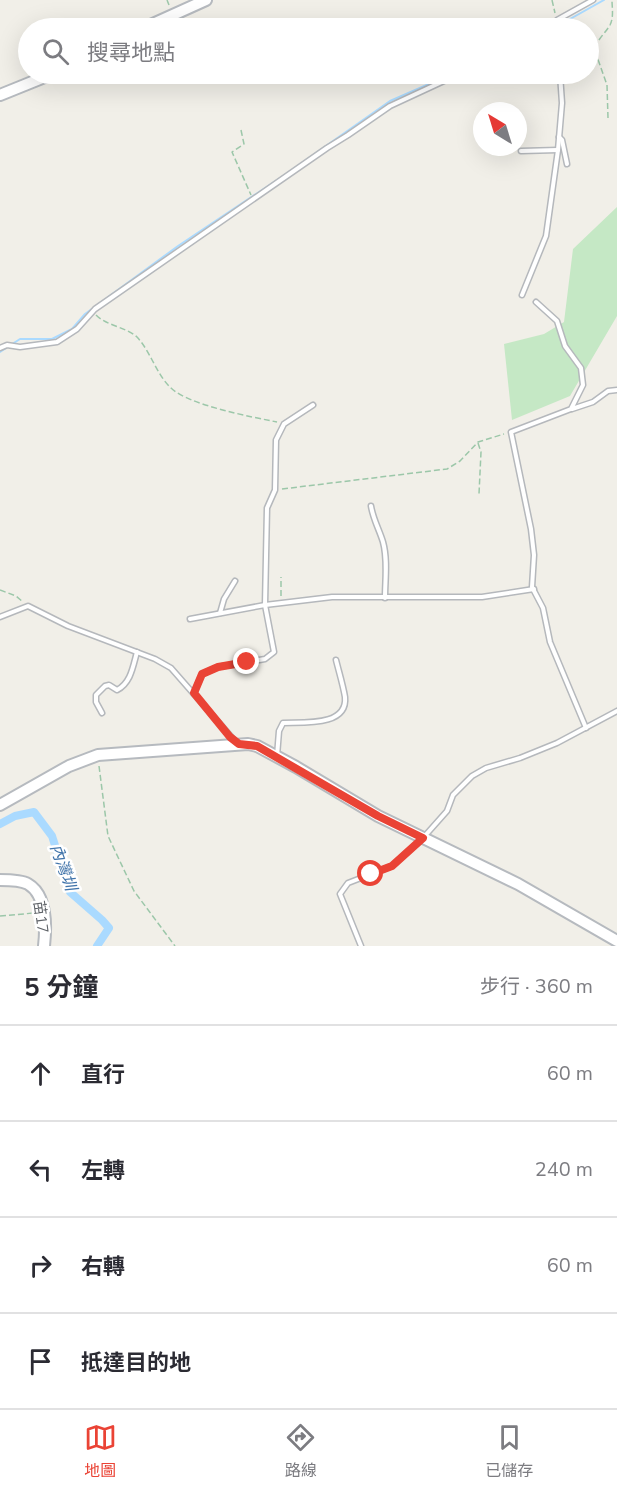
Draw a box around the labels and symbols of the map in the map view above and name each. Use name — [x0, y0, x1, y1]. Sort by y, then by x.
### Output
north arrow — [473, 102, 527, 156]
route end — [233, 648, 259, 674]
water label: 內灣圳 — [45, 841, 82, 896]
route start — [357, 860, 383, 886]
street label: 苗17 — [29, 899, 53, 935]

